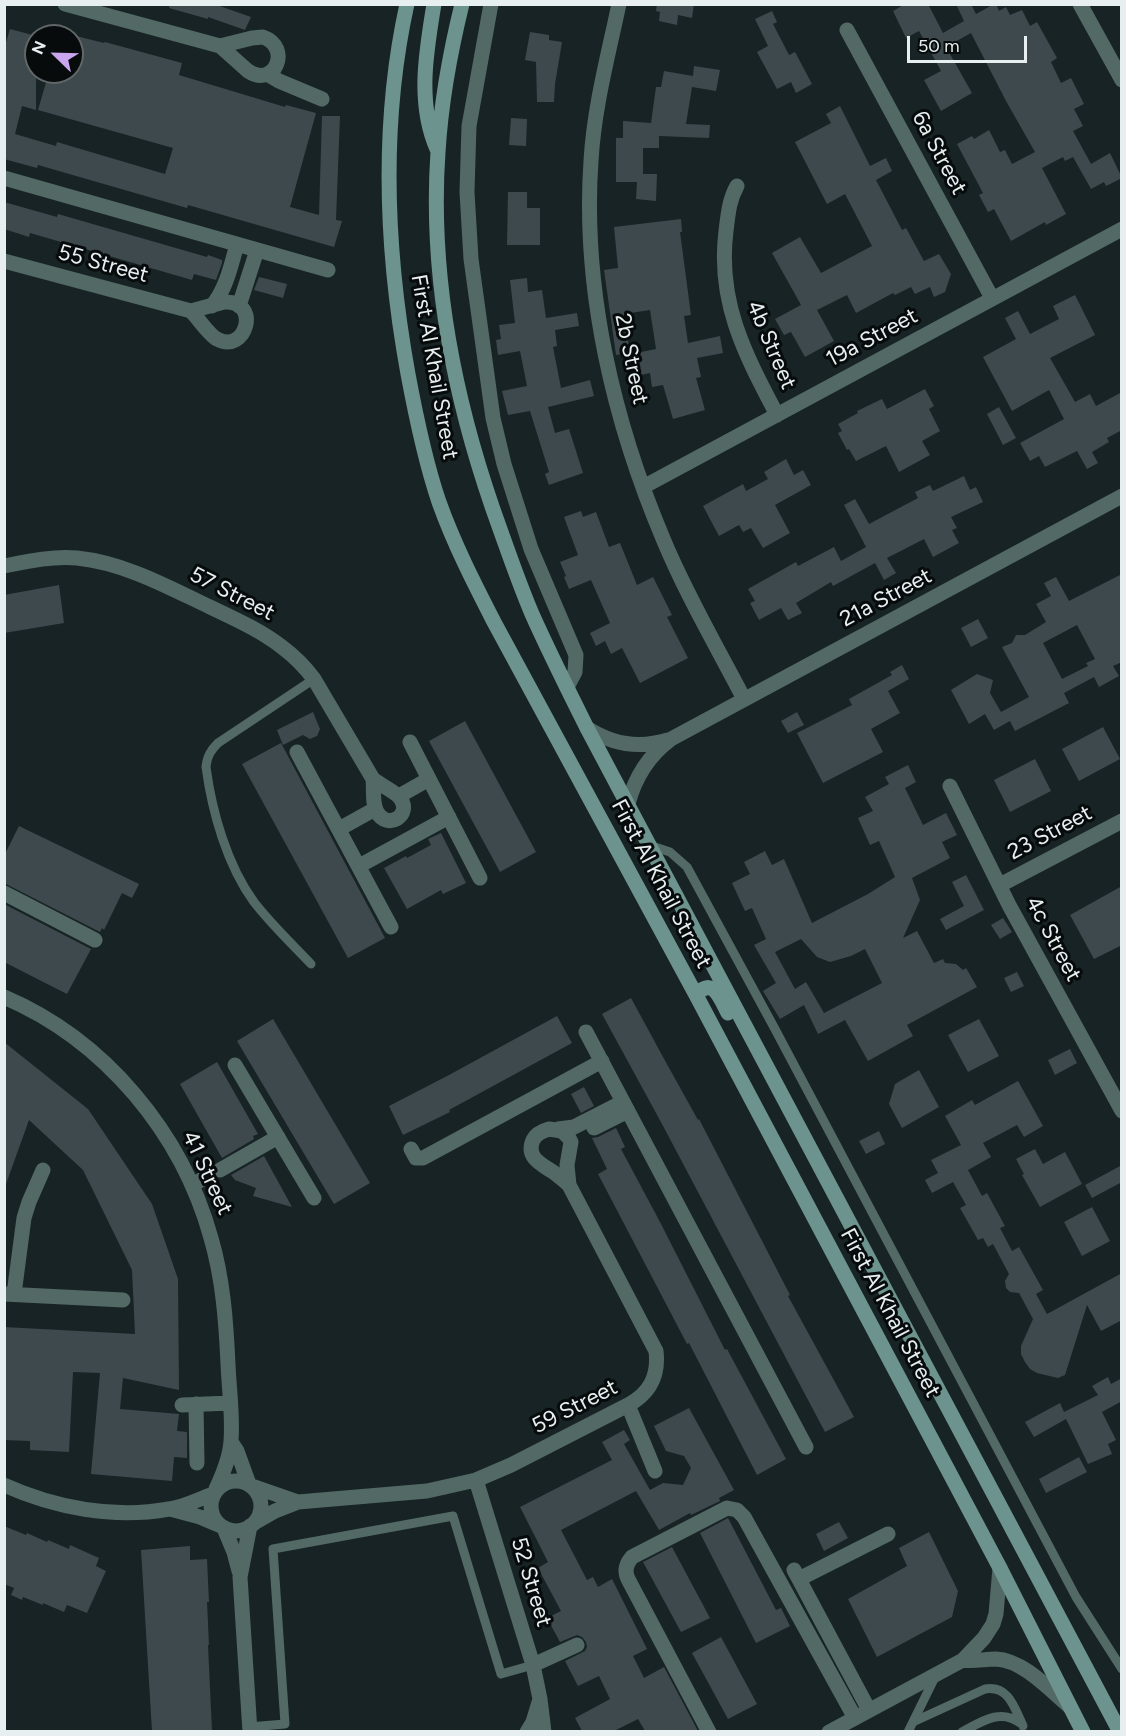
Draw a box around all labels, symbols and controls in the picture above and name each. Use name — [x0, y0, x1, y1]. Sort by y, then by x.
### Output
north arrow — [24, 24, 84, 84]
scale bar — [910, 24, 1030, 62]
text: 50 m — [918, 35, 960, 57]
text: N — [28, 38, 50, 57]
street label: 6a Street — [906, 107, 972, 199]
street label: 55 Street — [55, 239, 151, 289]
street label: First Al Khail Street — [405, 272, 463, 462]
street label: 4b Street — [741, 297, 801, 393]
street label: 19a Street — [822, 303, 922, 373]
street label: 2b Street — [609, 311, 653, 407]
street label: 57 Street — [185, 561, 279, 627]
street label: 21a Street — [836, 563, 936, 633]
street label: First Al Khail Street — [605, 795, 717, 973]
street label: 23 Street — [1003, 800, 1097, 866]
street label: 4c Street — [1020, 892, 1086, 986]
street label: 41 Street — [176, 1127, 238, 1219]
street label: First Al Khail Street — [834, 1224, 946, 1402]
street label: 59 Street — [528, 1374, 622, 1440]
street label: 52 Street — [505, 1534, 557, 1630]

